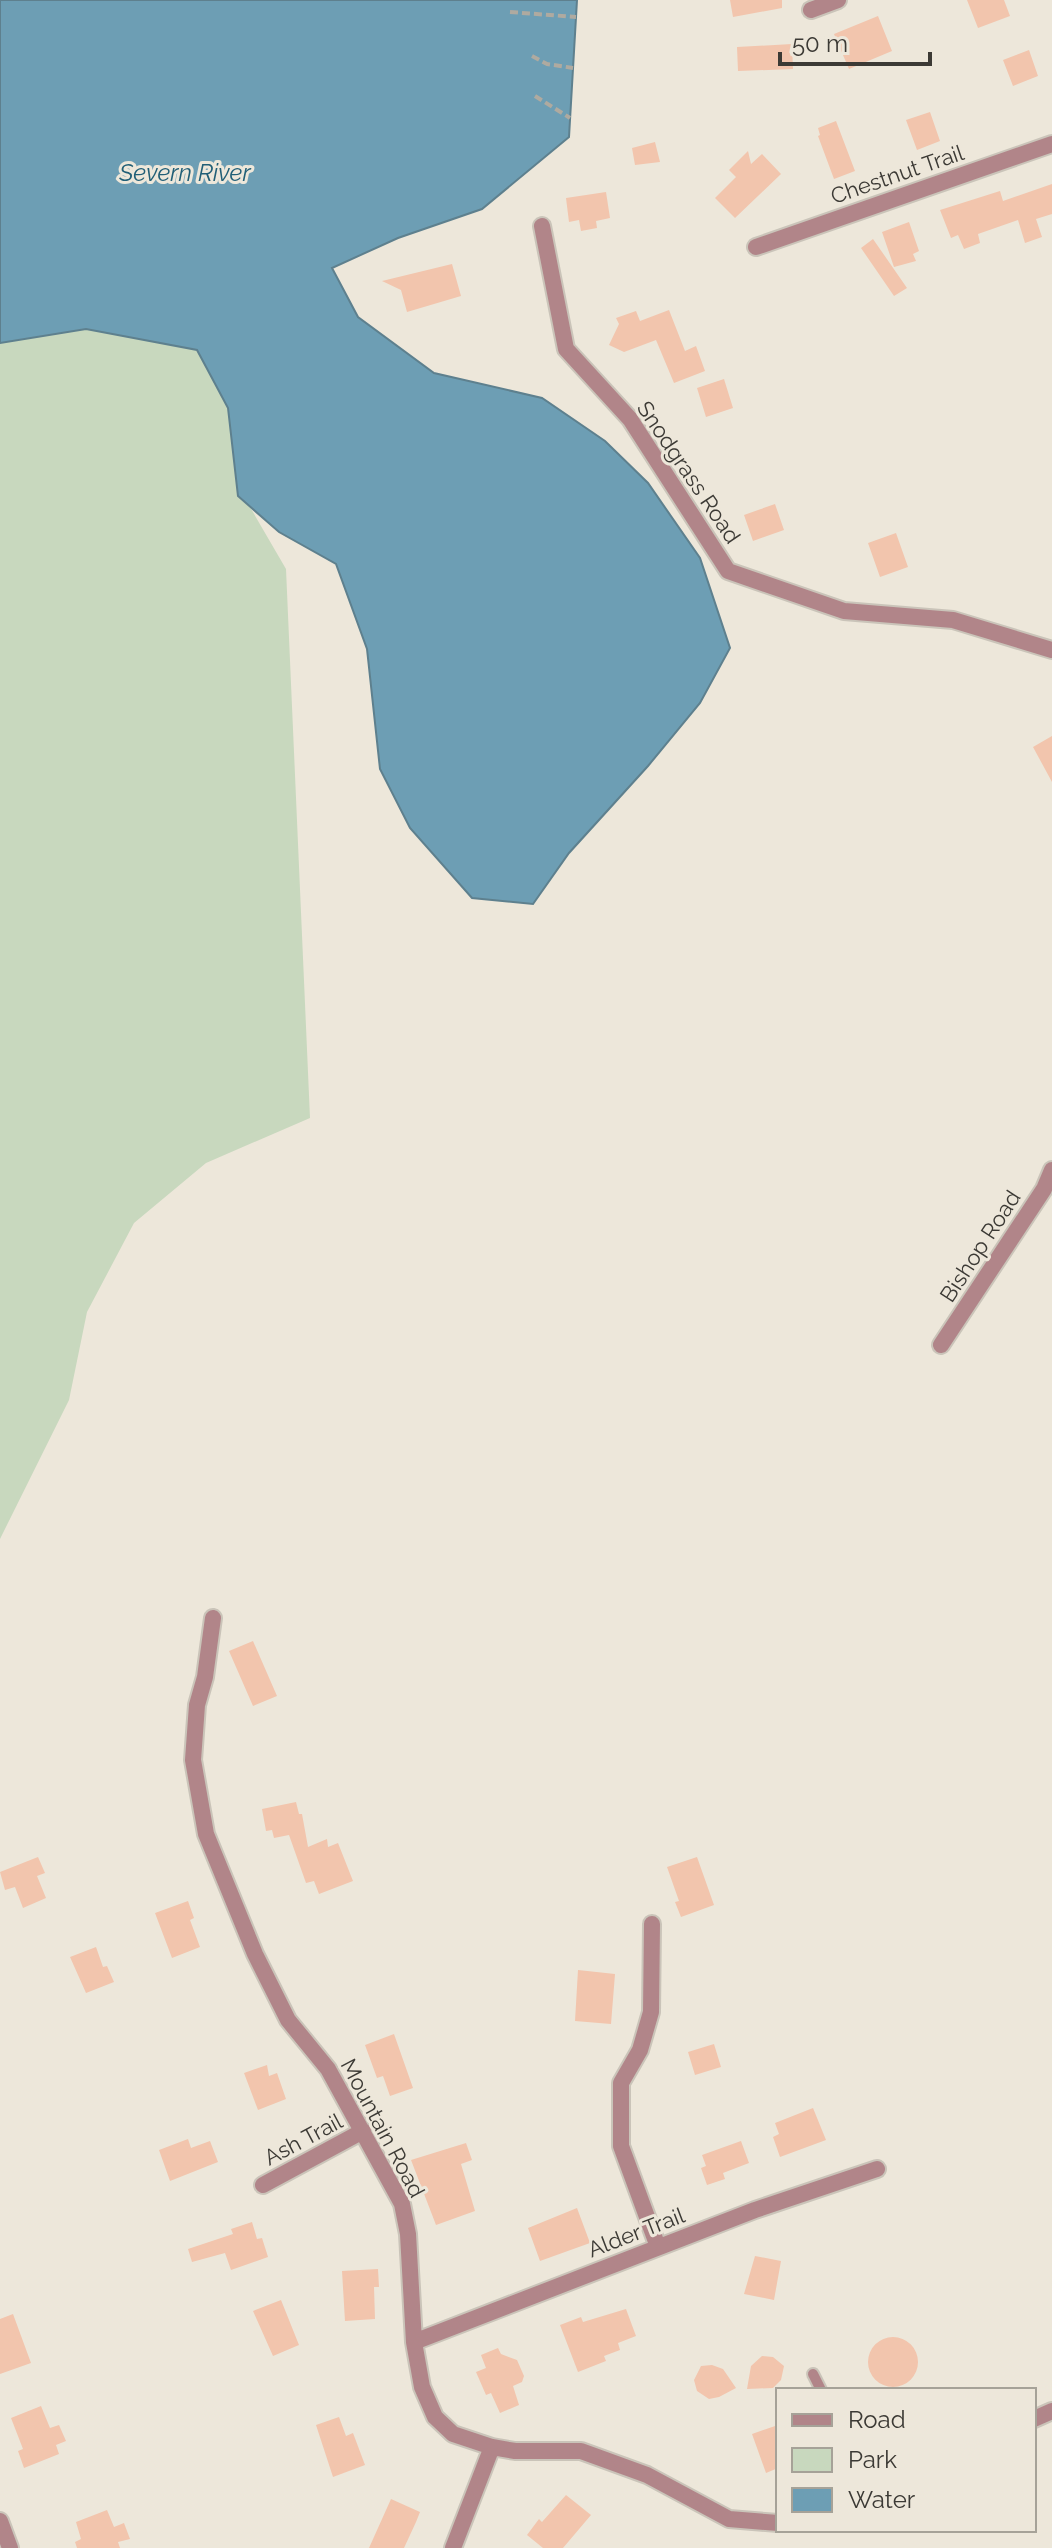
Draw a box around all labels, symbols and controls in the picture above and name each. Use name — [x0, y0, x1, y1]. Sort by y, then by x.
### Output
scale bar — [780, 16, 930, 66]
text: 50 m — [792, 29, 848, 58]
street label: Chestnut Trail — [827, 139, 967, 209]
water label: Severn River — [118, 158, 251, 187]
street label: Snodgrass Road — [632, 396, 746, 548]
street label: Bishop Road — [934, 1185, 1026, 1307]
street label: Mountain Road — [336, 2054, 430, 2202]
street label: Ash Trail — [259, 2108, 347, 2170]
street label: Alder Trail — [584, 2202, 688, 2262]
legend — [776, 2388, 1036, 2532]
text: Road — [848, 2405, 906, 2434]
text: Park — [848, 2445, 897, 2474]
text: Water — [848, 2485, 916, 2514]

